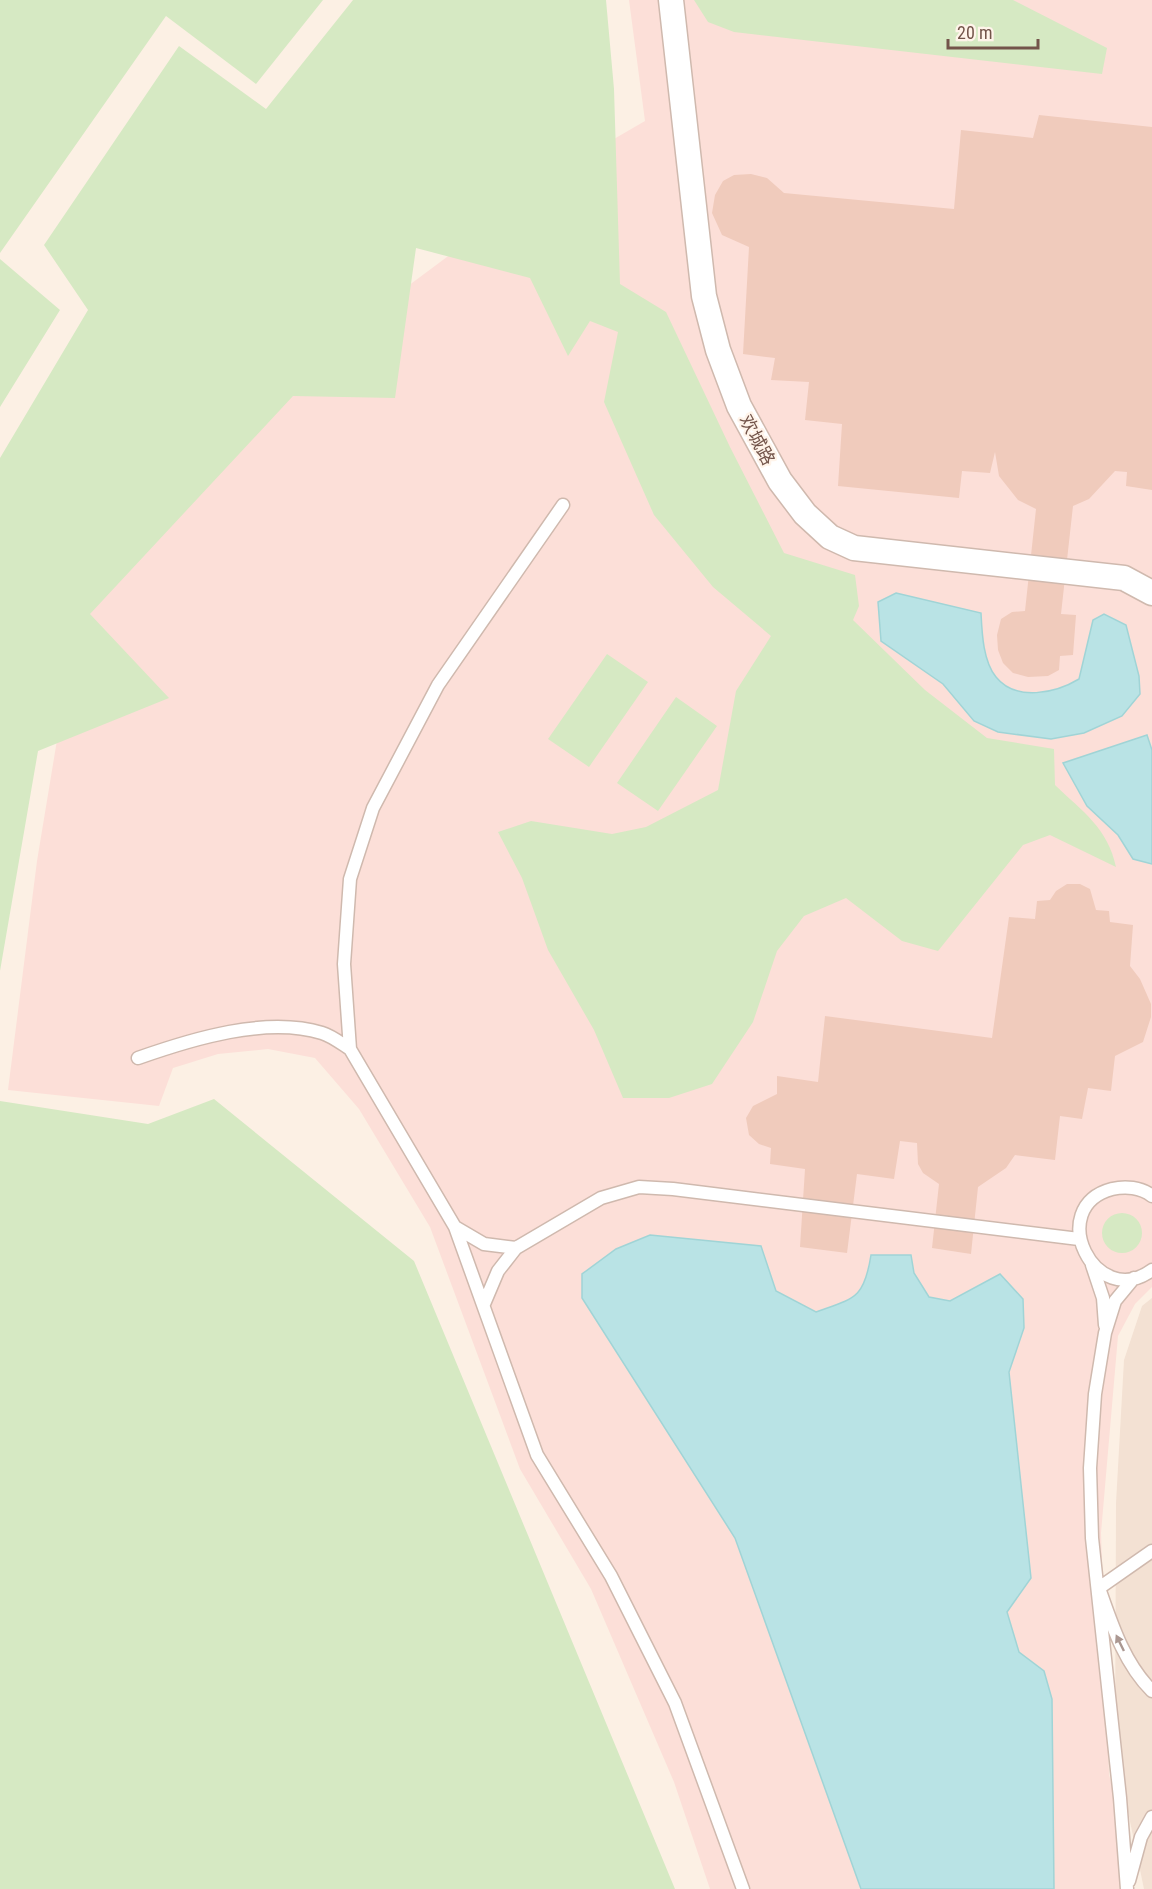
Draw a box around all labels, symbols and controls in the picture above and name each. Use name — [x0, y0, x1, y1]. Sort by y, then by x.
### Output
scale bar — [948, 12, 1038, 50]
text: 20 m — [957, 22, 992, 43]
street label: 欢城路 — [735, 411, 779, 469]
one-way arrow — [1116, 1634, 1125, 1651]

